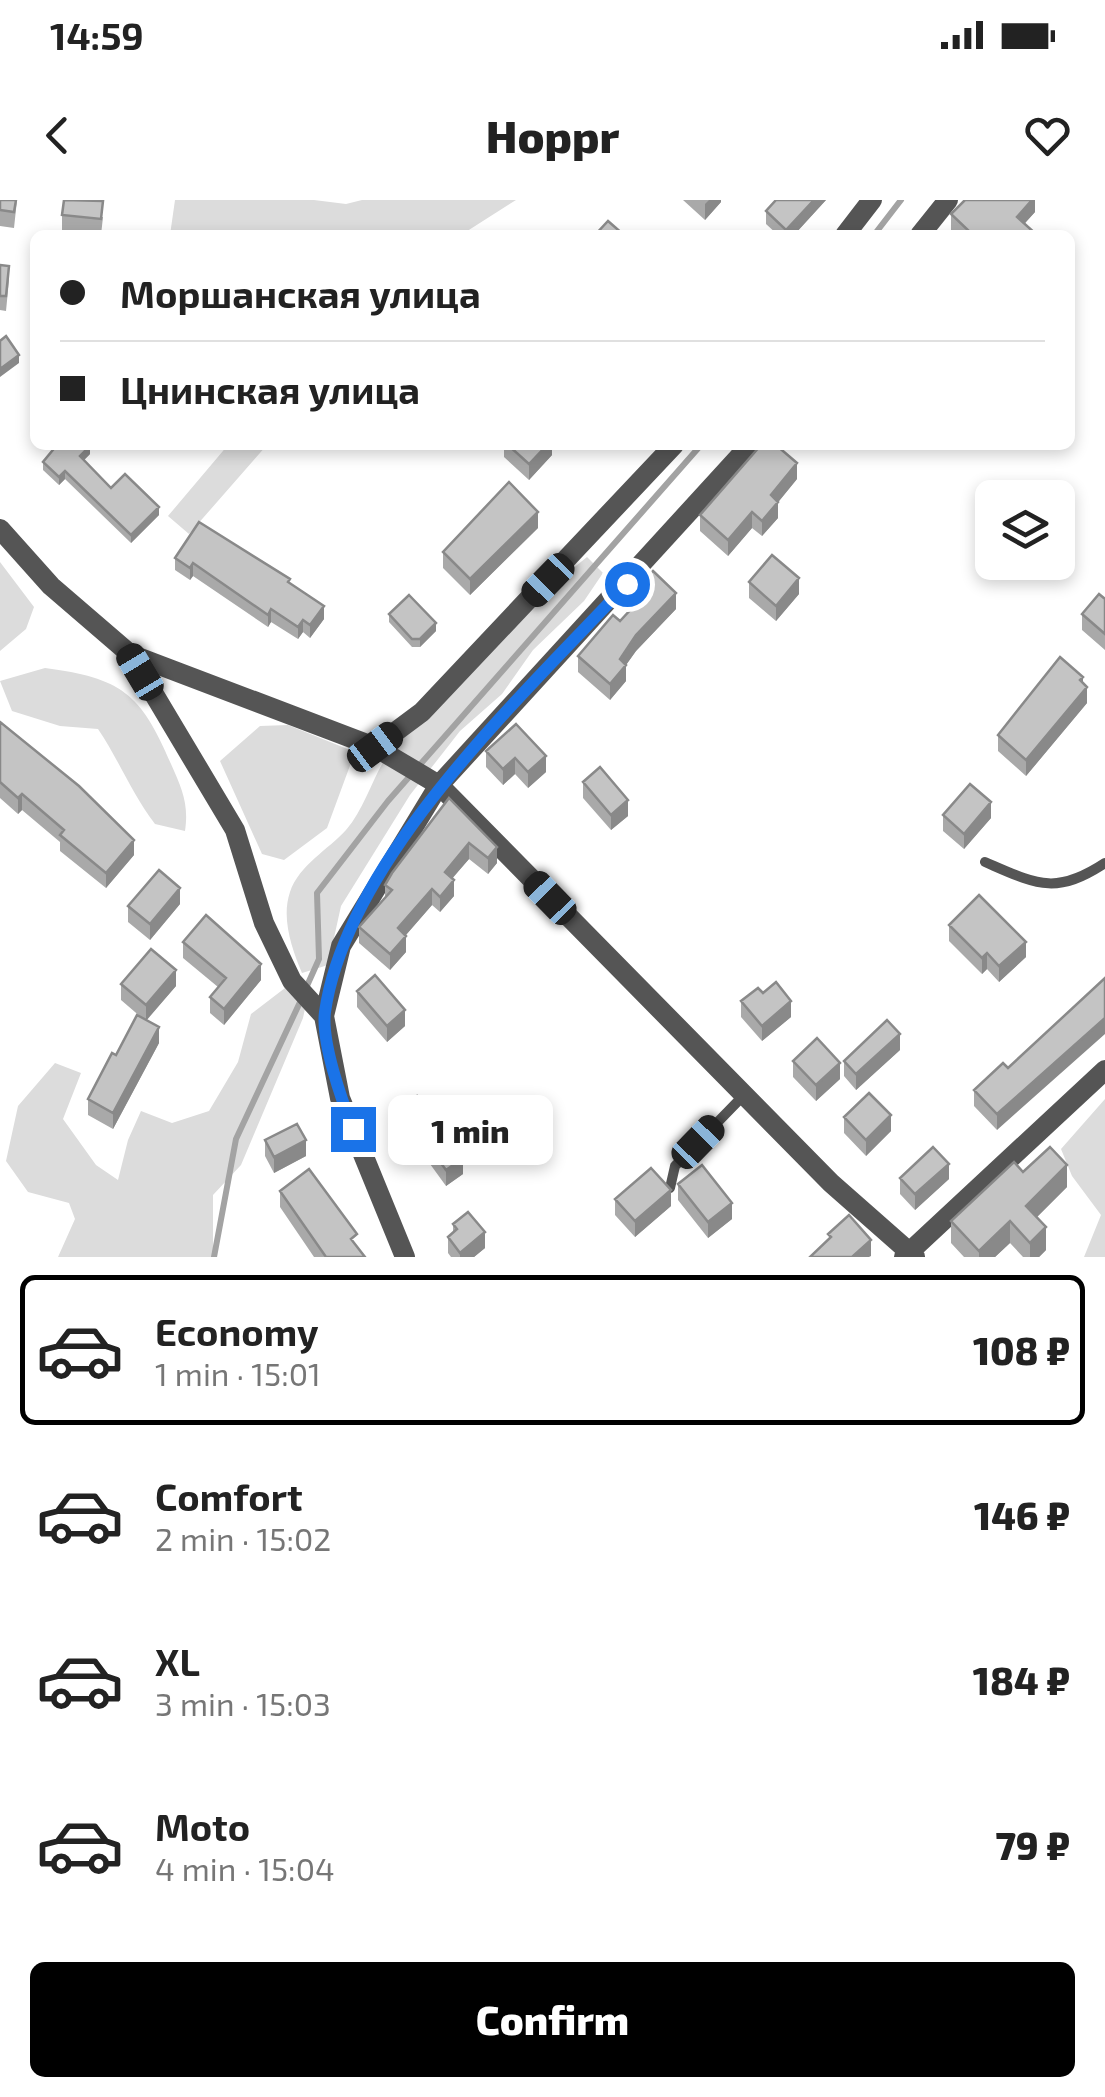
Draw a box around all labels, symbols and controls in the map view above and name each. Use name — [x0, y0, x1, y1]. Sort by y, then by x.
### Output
text: 14:59 — [50, 12, 144, 58]
icon: back — [30, 108, 85, 163]
text: Hoppr — [486, 108, 619, 162]
icon: heart — [1020, 108, 1075, 163]
text: Моршанская улица — [120, 270, 481, 316]
text: Цнинская улица — [120, 366, 420, 412]
map controls — [975, 480, 1075, 580]
button: layers — [975, 480, 1075, 580]
car — [516, 548, 580, 612]
route start — [605, 562, 650, 607]
car — [112, 639, 168, 705]
car — [342, 717, 408, 777]
car — [518, 866, 582, 930]
callout: 1 min — [388, 1094, 553, 1164]
route end — [331, 1107, 376, 1152]
car — [666, 1110, 730, 1174]
text: 1 min — [431, 1111, 510, 1149]
icon: car — [35, 1305, 125, 1395]
text: Economy — [155, 1308, 319, 1354]
text: 108 ₽ — [973, 1327, 1070, 1373]
text: 1 min · 15:01 — [155, 1354, 321, 1392]
icon: car — [35, 1470, 125, 1560]
text: Comfort — [155, 1473, 303, 1519]
text: 146 ₽ — [974, 1492, 1070, 1538]
text: 2 min · 15:02 — [155, 1519, 331, 1557]
icon: car — [35, 1635, 125, 1725]
text: XL — [155, 1638, 200, 1684]
text: 184 ₽ — [973, 1657, 1070, 1703]
text: 3 min · 15:03 — [155, 1684, 331, 1722]
icon: car — [35, 1800, 125, 1890]
text: Moto — [155, 1803, 250, 1849]
text: 79 ₽ — [995, 1822, 1070, 1868]
text: 4 min · 15:04 — [155, 1849, 335, 1887]
button: Confirm — [30, 1962, 1075, 2077]

